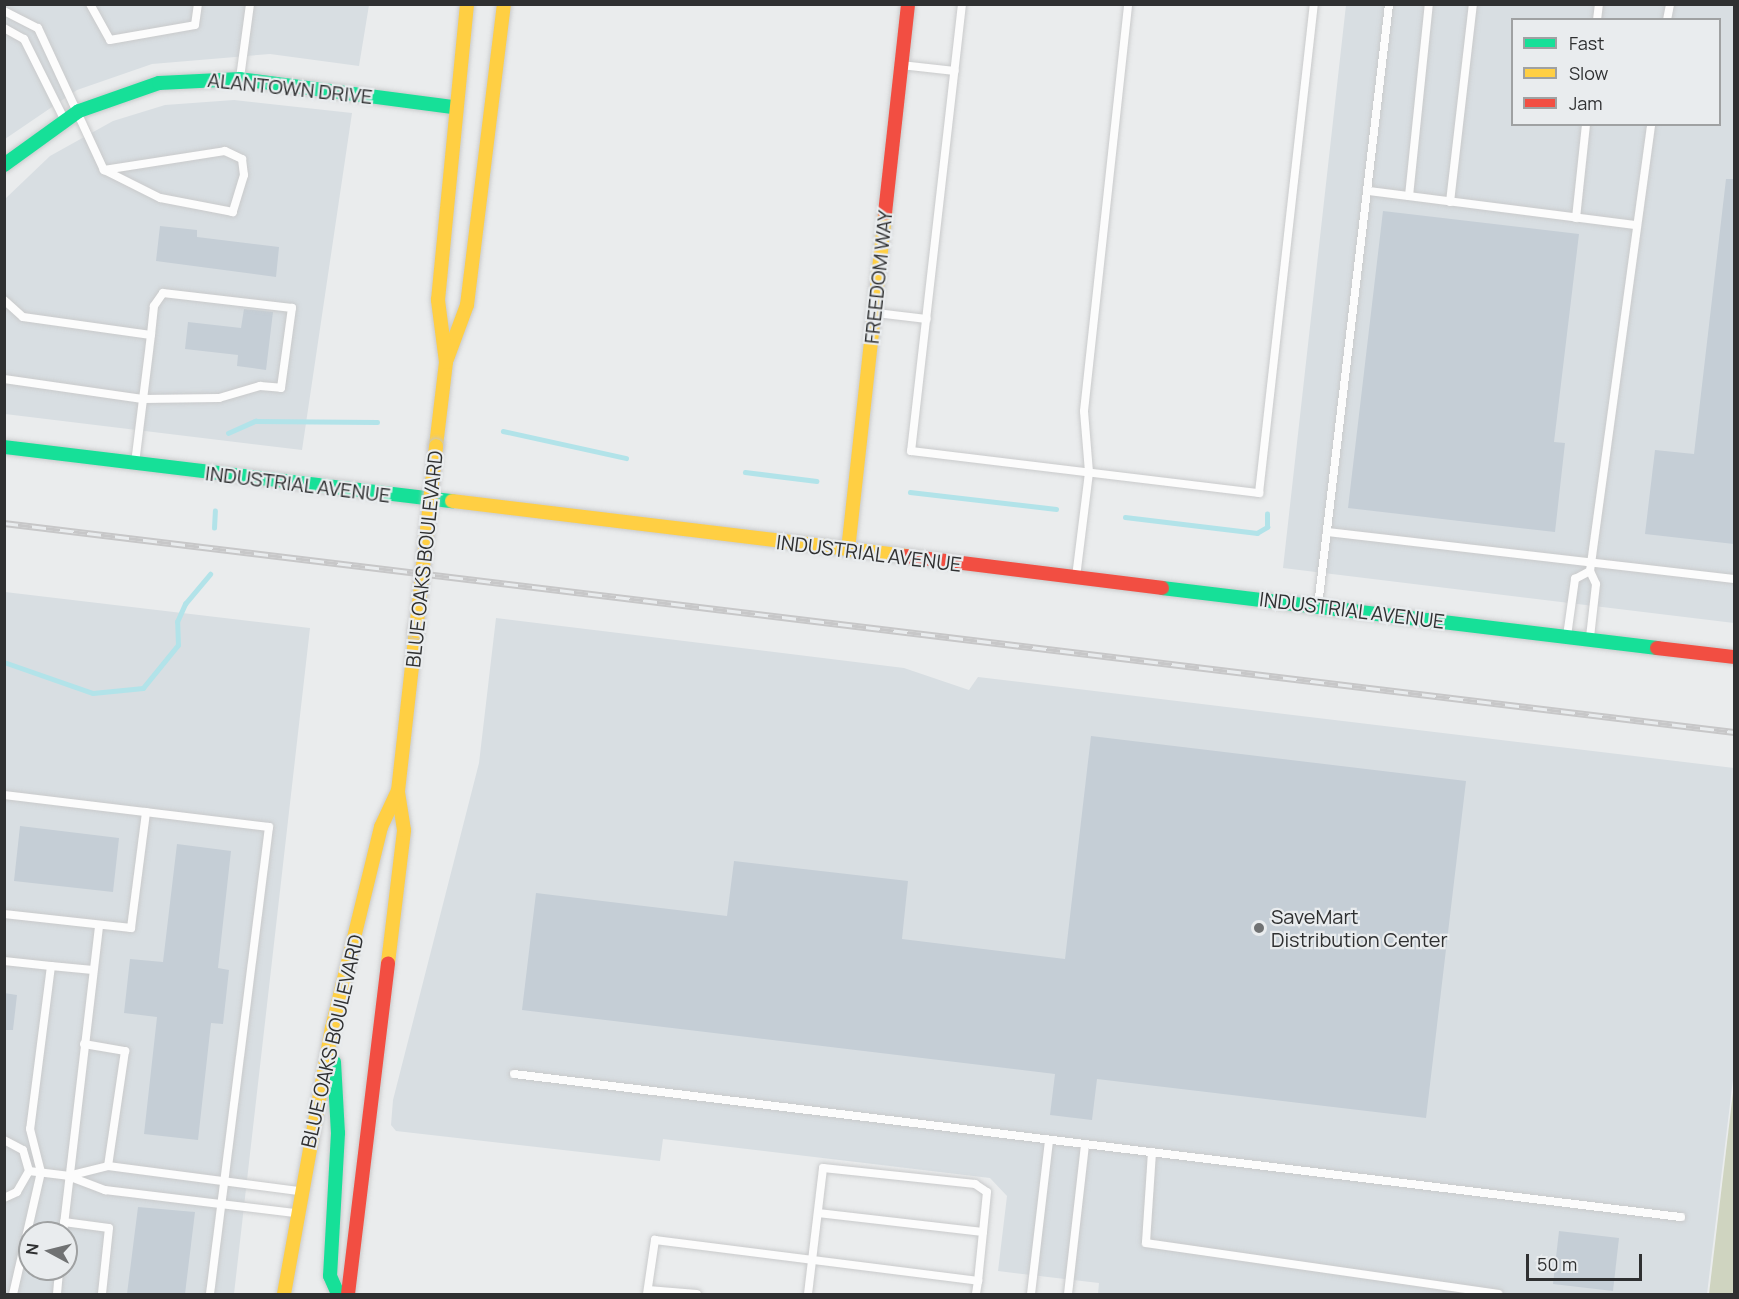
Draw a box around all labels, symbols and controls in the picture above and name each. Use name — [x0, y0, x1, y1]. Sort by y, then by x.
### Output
legend — [1511, 18, 1721, 126]
text: Fast — [1569, 31, 1604, 55]
text: Slow — [1569, 61, 1608, 85]
street label: ALANTOWN DRIVE — [206, 67, 374, 109]
text: Jam — [1569, 91, 1603, 115]
street label: FREEDOM WAY — [859, 209, 897, 345]
street label: BLUE OAKS BOULEVARD — [401, 449, 447, 669]
street label: INDUSTRIAL AVENUE — [203, 461, 393, 507]
street label: INDUSTRIAL AVENUE — [774, 530, 964, 576]
street label: INDUSTRIAL AVENUE — [1257, 587, 1447, 633]
place label: SaveMart Distribution Center — [1271, 904, 1448, 951]
marker: SaveMart Distribution Center — [1252, 921, 1266, 935]
street label: BLUE OAKS BOULEVARD — [296, 932, 368, 1150]
north arrow — [18, 1221, 78, 1281]
text: N — [21, 1242, 44, 1256]
scale bar — [1529, 1242, 1644, 1280]
text: 50 m — [1537, 1252, 1577, 1276]

